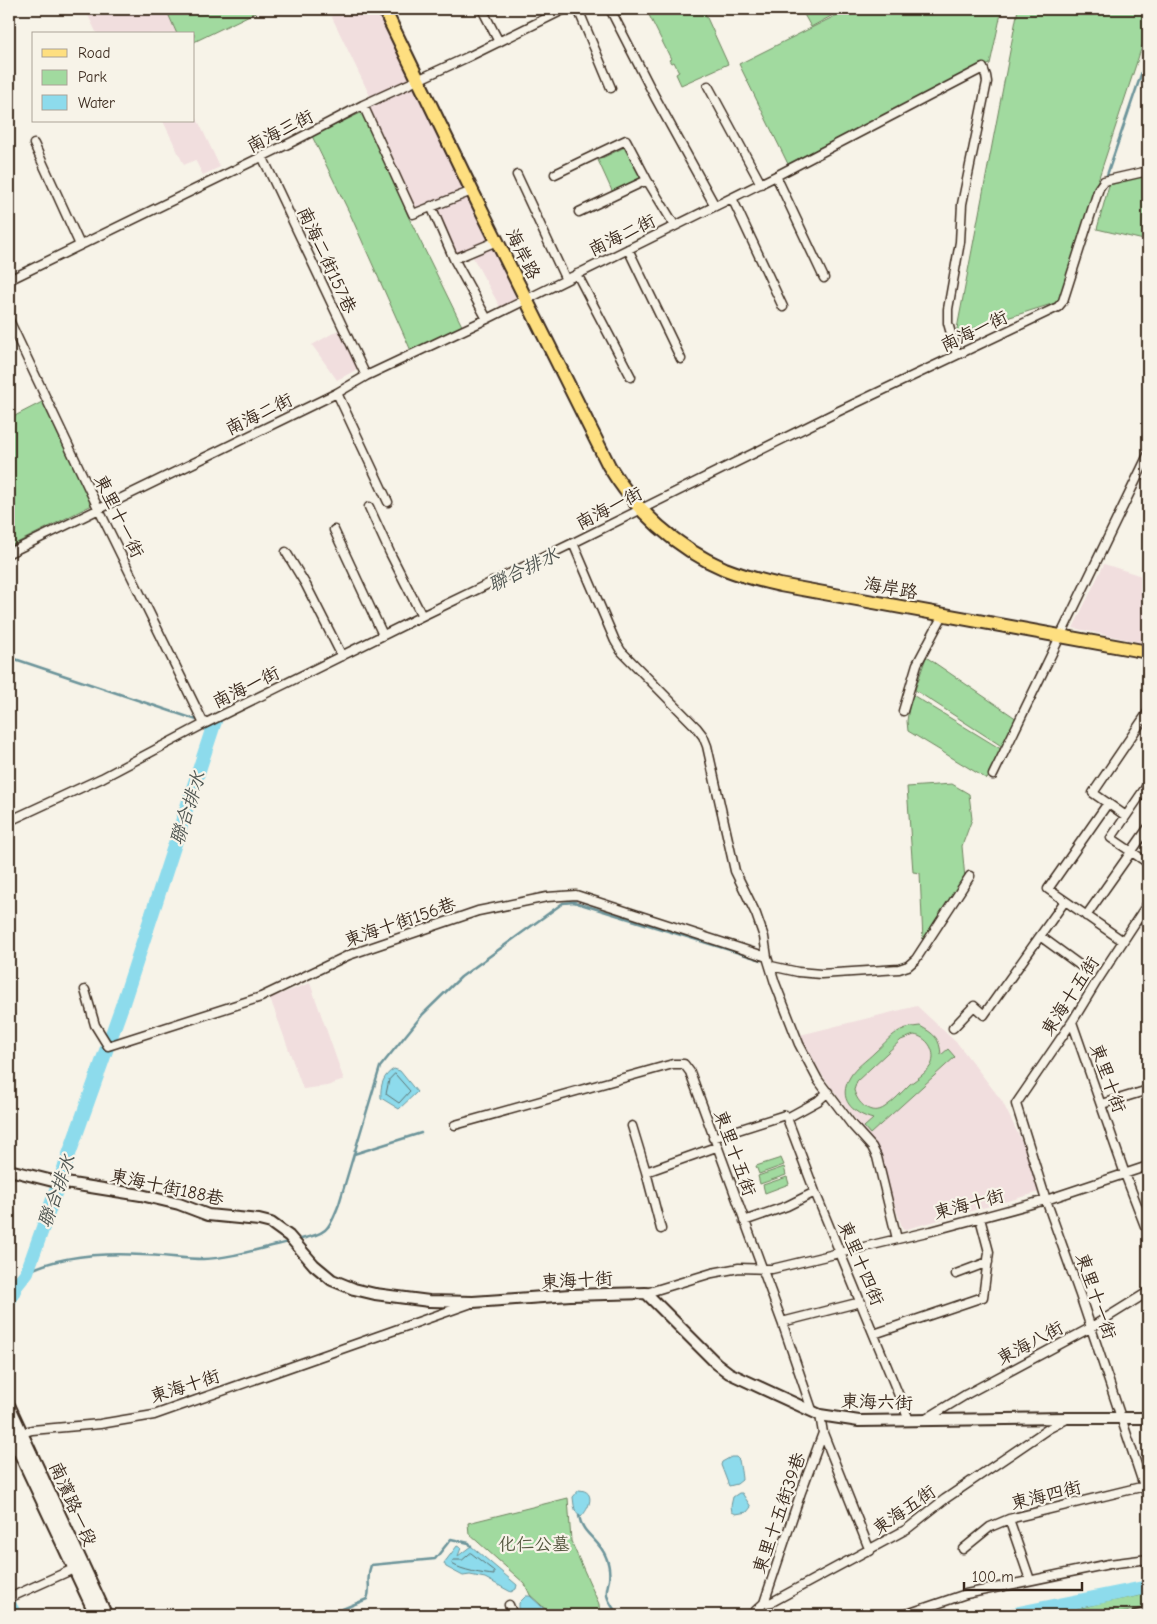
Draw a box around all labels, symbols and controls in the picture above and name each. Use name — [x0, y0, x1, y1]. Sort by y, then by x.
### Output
legend — [32, 32, 195, 122]
text: Road — [78, 44, 110, 62]
text: Park — [78, 68, 107, 86]
text: Water — [78, 94, 115, 112]
street label: 南海三街 — [243, 106, 317, 157]
street label: 南海二街157巷 — [293, 203, 360, 317]
street label: 南海二街 — [585, 210, 659, 261]
street label: 海岸路 — [501, 225, 544, 283]
street label: 南海一街 — [937, 307, 1011, 356]
street label: 南海二街 — [222, 389, 296, 440]
street label: 東里十一街 — [89, 471, 148, 561]
street label: 南海一街 — [572, 483, 646, 534]
water label: 聯合排水 — [484, 543, 563, 596]
street label: 海岸路 — [863, 573, 919, 604]
street label: 南海一街 — [209, 662, 283, 713]
water label: 聯合排水 — [166, 768, 210, 848]
street label: 東海十街156巷 — [342, 894, 459, 951]
street label: 東海十五街 — [1037, 953, 1104, 1040]
street label: 東里十街 — [1085, 1041, 1130, 1116]
street label: 東里十五街 — [709, 1107, 760, 1199]
water label: 聯合排水 — [34, 1151, 81, 1231]
street label: 東海十街188巷 — [108, 1165, 226, 1210]
street label: 東海十街 — [932, 1185, 1007, 1224]
street label: 東里十四街 — [833, 1218, 888, 1309]
street label: 東里十一街 — [1071, 1250, 1120, 1342]
street label: 東海十街 — [541, 1268, 614, 1293]
street label: 東海八街 — [994, 1317, 1067, 1370]
street label: 東海十街 — [148, 1365, 223, 1408]
street label: 東海六街 — [841, 1391, 913, 1414]
street label: 東里十五街39巷 — [749, 1450, 810, 1576]
street label: 南濱路一段 — [45, 1459, 100, 1550]
street label: 東海四街 — [1009, 1477, 1084, 1514]
street label: 東海五街 — [869, 1481, 940, 1540]
park label: 化仁公墓 — [498, 1534, 570, 1555]
scale bar — [964, 1559, 1082, 1591]
text: 100 m — [972, 1568, 1014, 1586]

